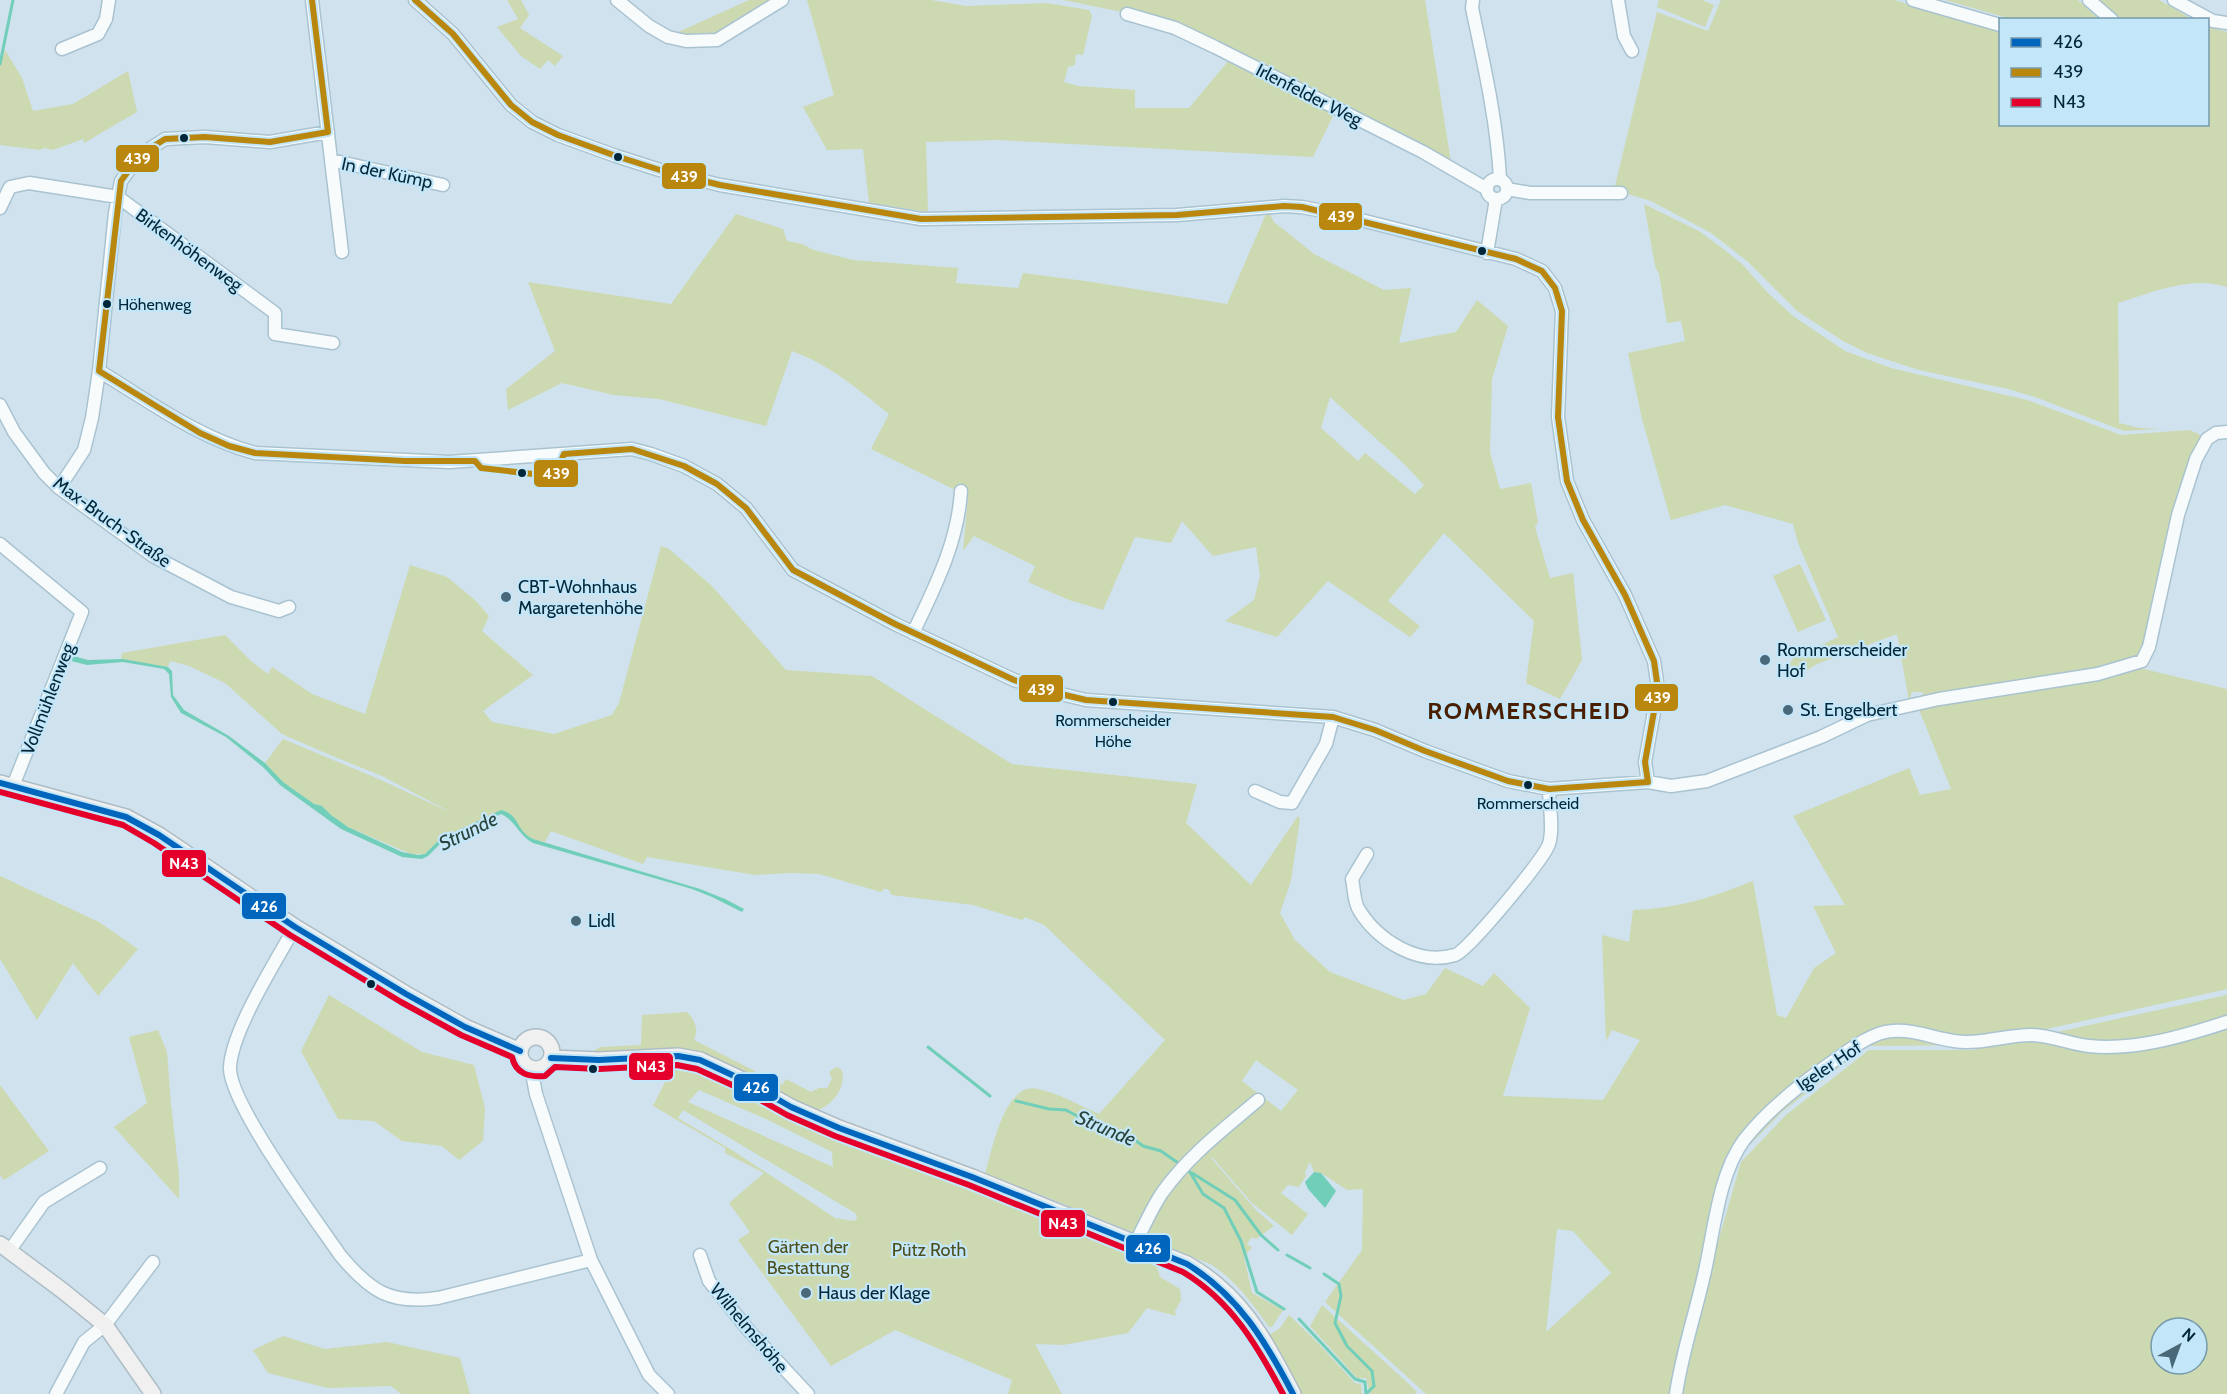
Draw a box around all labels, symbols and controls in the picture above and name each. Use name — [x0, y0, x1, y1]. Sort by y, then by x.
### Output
legend — [1999, 18, 2209, 126]
text: 426 — [2053, 31, 2083, 53]
street label: Irlenfelder Weg — [1252, 59, 1367, 132]
text: 439 — [2053, 61, 2083, 83]
text: N43 — [2053, 91, 2086, 113]
unlabelled marker — [178, 132, 190, 144]
line badge: 439 — [115, 144, 160, 173]
text: 439 — [123, 149, 151, 168]
unlabelled marker — [612, 151, 624, 163]
street label: In der Kümp — [339, 153, 435, 193]
line badge: 439 — [661, 162, 707, 190]
text: 439 — [670, 167, 698, 186]
line badge: 439 — [1318, 202, 1363, 231]
street label: Birkenhöhenweg — [131, 204, 248, 297]
text: 439 — [1327, 207, 1355, 226]
unlabelled marker — [1476, 245, 1488, 257]
place label: Höhenweg — [118, 295, 192, 314]
marker: Höhenweg — [101, 298, 113, 310]
line badge: 439 — [533, 459, 579, 488]
text: 439 — [542, 464, 570, 483]
unlabelled marker — [516, 467, 528, 479]
street label: Max-Bruch-Straße — [49, 472, 175, 572]
place label: CBT-Wohnhaus Margaretenhöhe — [518, 576, 643, 619]
marker: CBT-Wohnhaus Margaretenhöhe — [499, 590, 513, 604]
street label: Vollmühlenweg — [17, 639, 80, 758]
place label: Rommerscheider Hof — [1777, 639, 1908, 682]
marker: Rommerscheider Hof — [1758, 653, 1772, 667]
line badge: 439 — [1018, 674, 1064, 703]
text: 439 — [1027, 680, 1055, 699]
line badge: 439 — [1634, 683, 1679, 712]
text: 439 — [1643, 688, 1671, 707]
marker: Rommerscheider Höhe — [1107, 696, 1119, 708]
district label: ROMMERSCHEID — [1427, 696, 1631, 725]
place label: St. Engelbert — [1800, 699, 1897, 721]
marker: St. Engelbert — [1781, 703, 1795, 717]
place label: Rommerscheider Höhe — [1055, 711, 1172, 751]
marker: Rommerscheid — [1522, 779, 1534, 791]
place label: Rommerscheid — [1477, 794, 1579, 813]
water label: Strunde — [435, 807, 501, 855]
line badge: N43 — [161, 849, 207, 878]
text: N43 — [169, 854, 199, 873]
line badge: 426 — [241, 892, 287, 920]
text: 426 — [250, 897, 278, 916]
place label: Lidl — [588, 910, 616, 932]
marker: Lidl — [569, 914, 583, 928]
unlabelled marker — [365, 978, 377, 990]
street label: Igeler Hof — [1792, 1036, 1866, 1096]
line badge: N43 — [628, 1052, 674, 1081]
text: N43 — [636, 1057, 666, 1076]
unlabelled marker — [587, 1063, 599, 1075]
line badge: 426 — [733, 1073, 779, 1102]
text: 426 — [742, 1078, 770, 1097]
water label: Strunde — [1073, 1105, 1139, 1151]
line badge: N43 — [1040, 1209, 1086, 1238]
text: N43 — [1048, 1214, 1078, 1233]
line badge: 426 — [1125, 1234, 1171, 1263]
park label: Gärten der Bestattung — [767, 1236, 850, 1279]
park label: Pütz Roth — [892, 1239, 966, 1261]
text: 426 — [1134, 1239, 1162, 1258]
street label: Wilhelmshöhe — [705, 1279, 793, 1377]
place label: Haus der Klage — [818, 1282, 930, 1304]
marker: Haus der Klage — [799, 1286, 813, 1300]
north arrow — [2149, 1316, 2209, 1376]
text: N — [2178, 1324, 2199, 1346]

